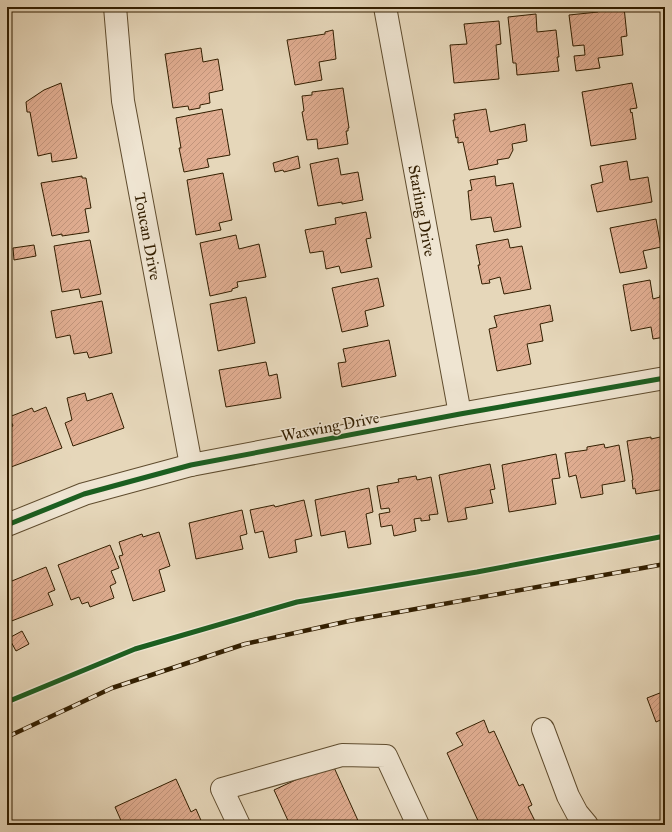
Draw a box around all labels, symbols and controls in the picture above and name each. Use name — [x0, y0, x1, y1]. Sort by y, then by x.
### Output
street label: Starling Drive — [404, 163, 440, 258]
street label: Toucan Drive — [130, 191, 165, 282]
street label: Waxwing Drive — [279, 408, 381, 446]

